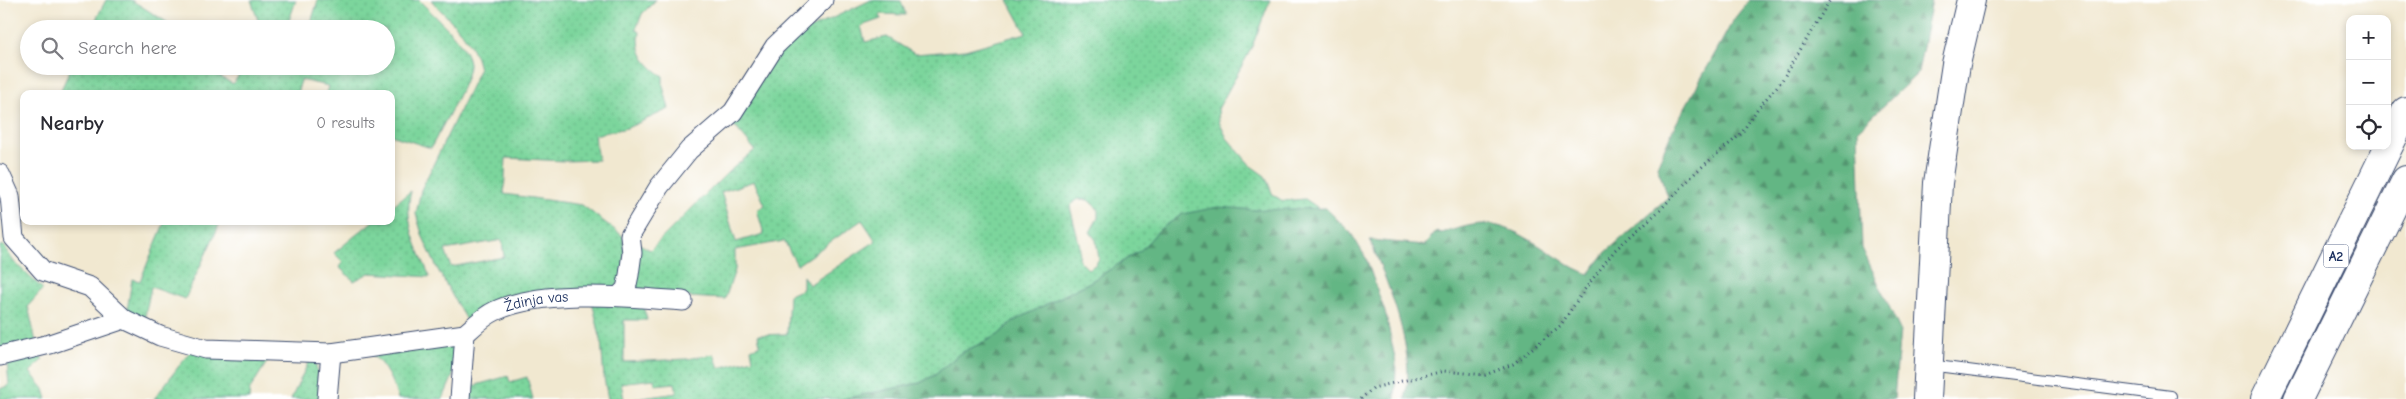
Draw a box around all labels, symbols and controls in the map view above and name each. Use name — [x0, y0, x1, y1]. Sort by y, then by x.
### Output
map controls — [2346, 15, 2391, 150]
button: + — [2346, 15, 2391, 60]
search box — [20, 20, 395, 75]
icon: search — [38, 34, 66, 62]
text: Search here — [78, 37, 177, 59]
button: − — [2346, 60, 2391, 105]
button: locate — [2346, 105, 2391, 150]
text: Nearby — [40, 111, 104, 135]
text: 0 results — [316, 114, 375, 132]
road number: A2 — [2324, 245, 2348, 268]
street label: Ždinja vas — [502, 287, 569, 316]

